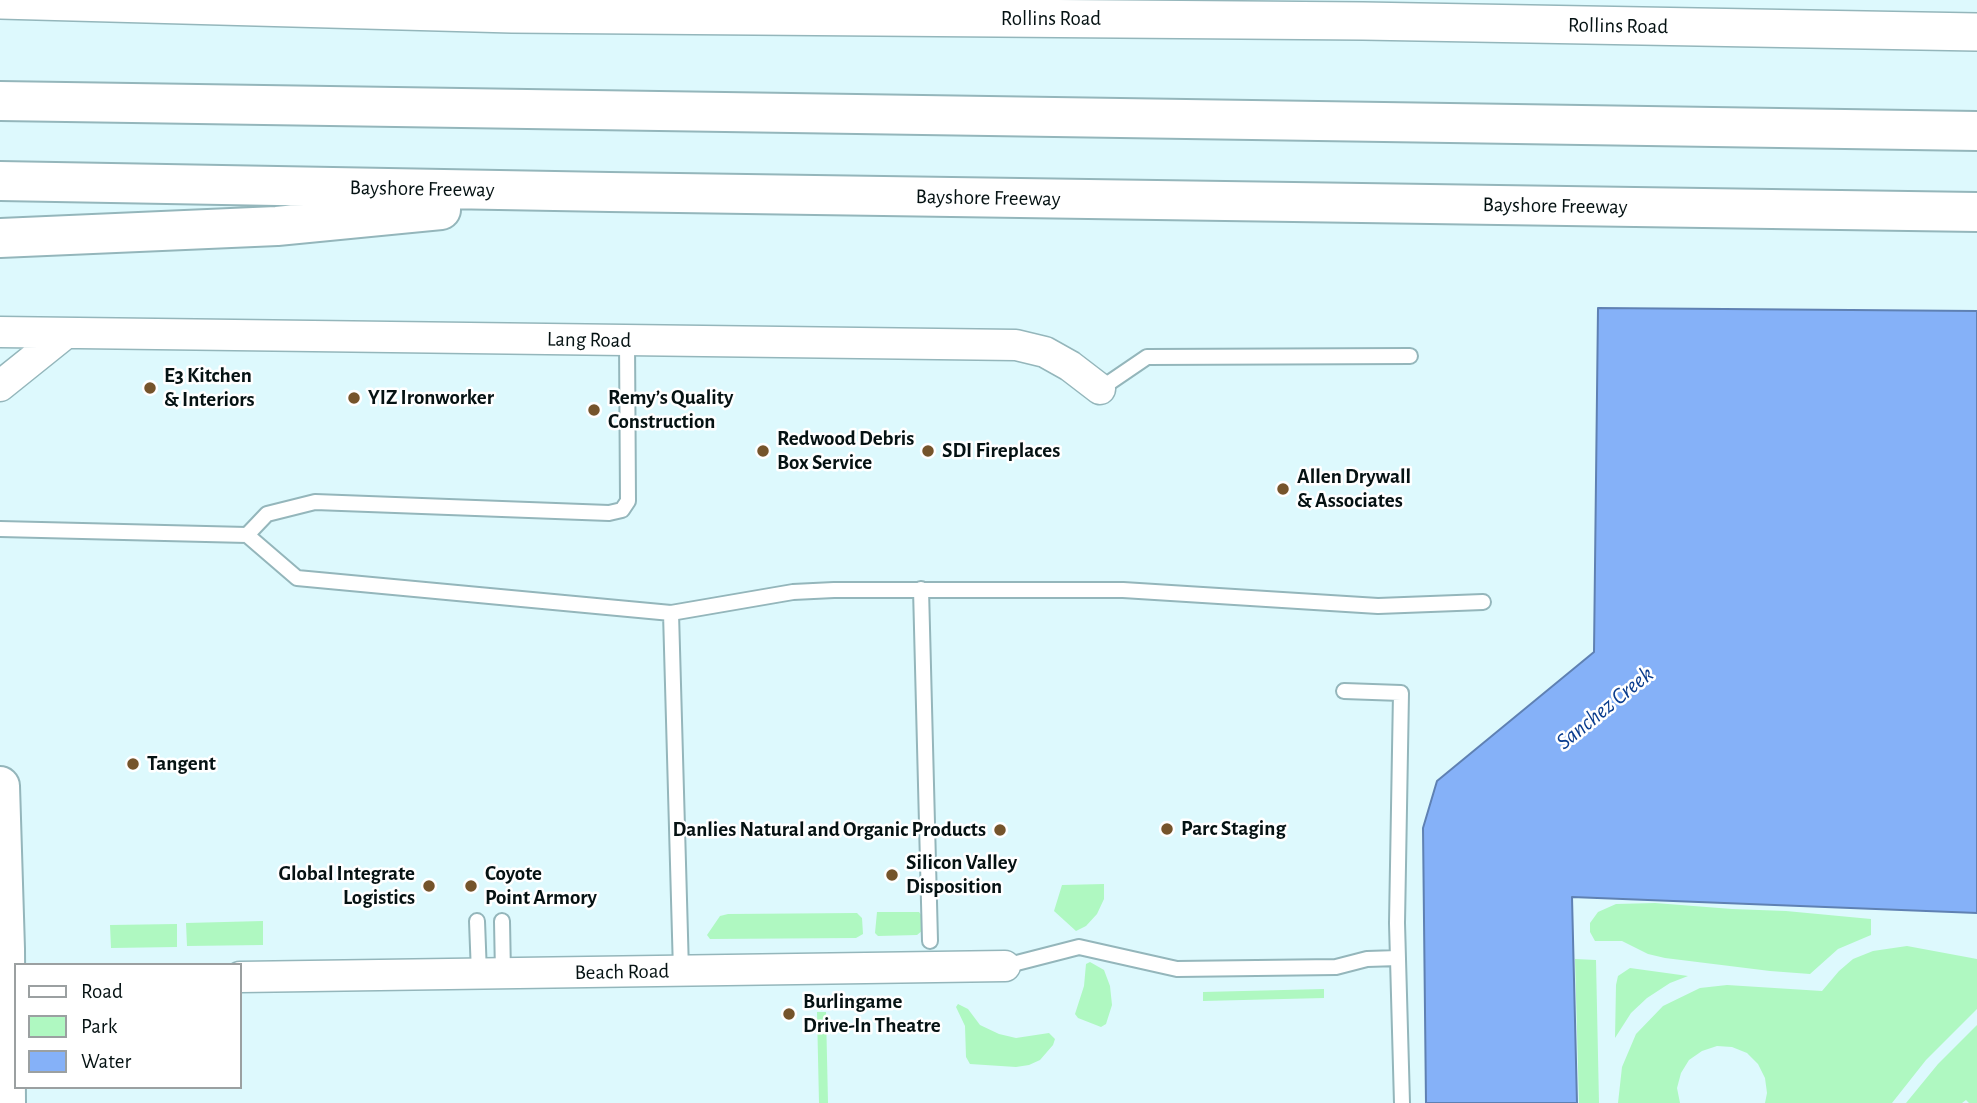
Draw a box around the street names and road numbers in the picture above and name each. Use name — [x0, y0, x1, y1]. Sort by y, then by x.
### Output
street label: Rollins Road — [1001, 6, 1101, 32]
street label: Rollins Road — [1568, 13, 1668, 39]
street label: Bayshore Freeway — [349, 175, 495, 203]
street label: Bayshore Freeway — [915, 184, 1061, 212]
street label: Bayshore Freeway — [1482, 192, 1628, 220]
street label: Lang Road — [547, 327, 631, 353]
street label: Beach Road — [574, 959, 670, 985]

